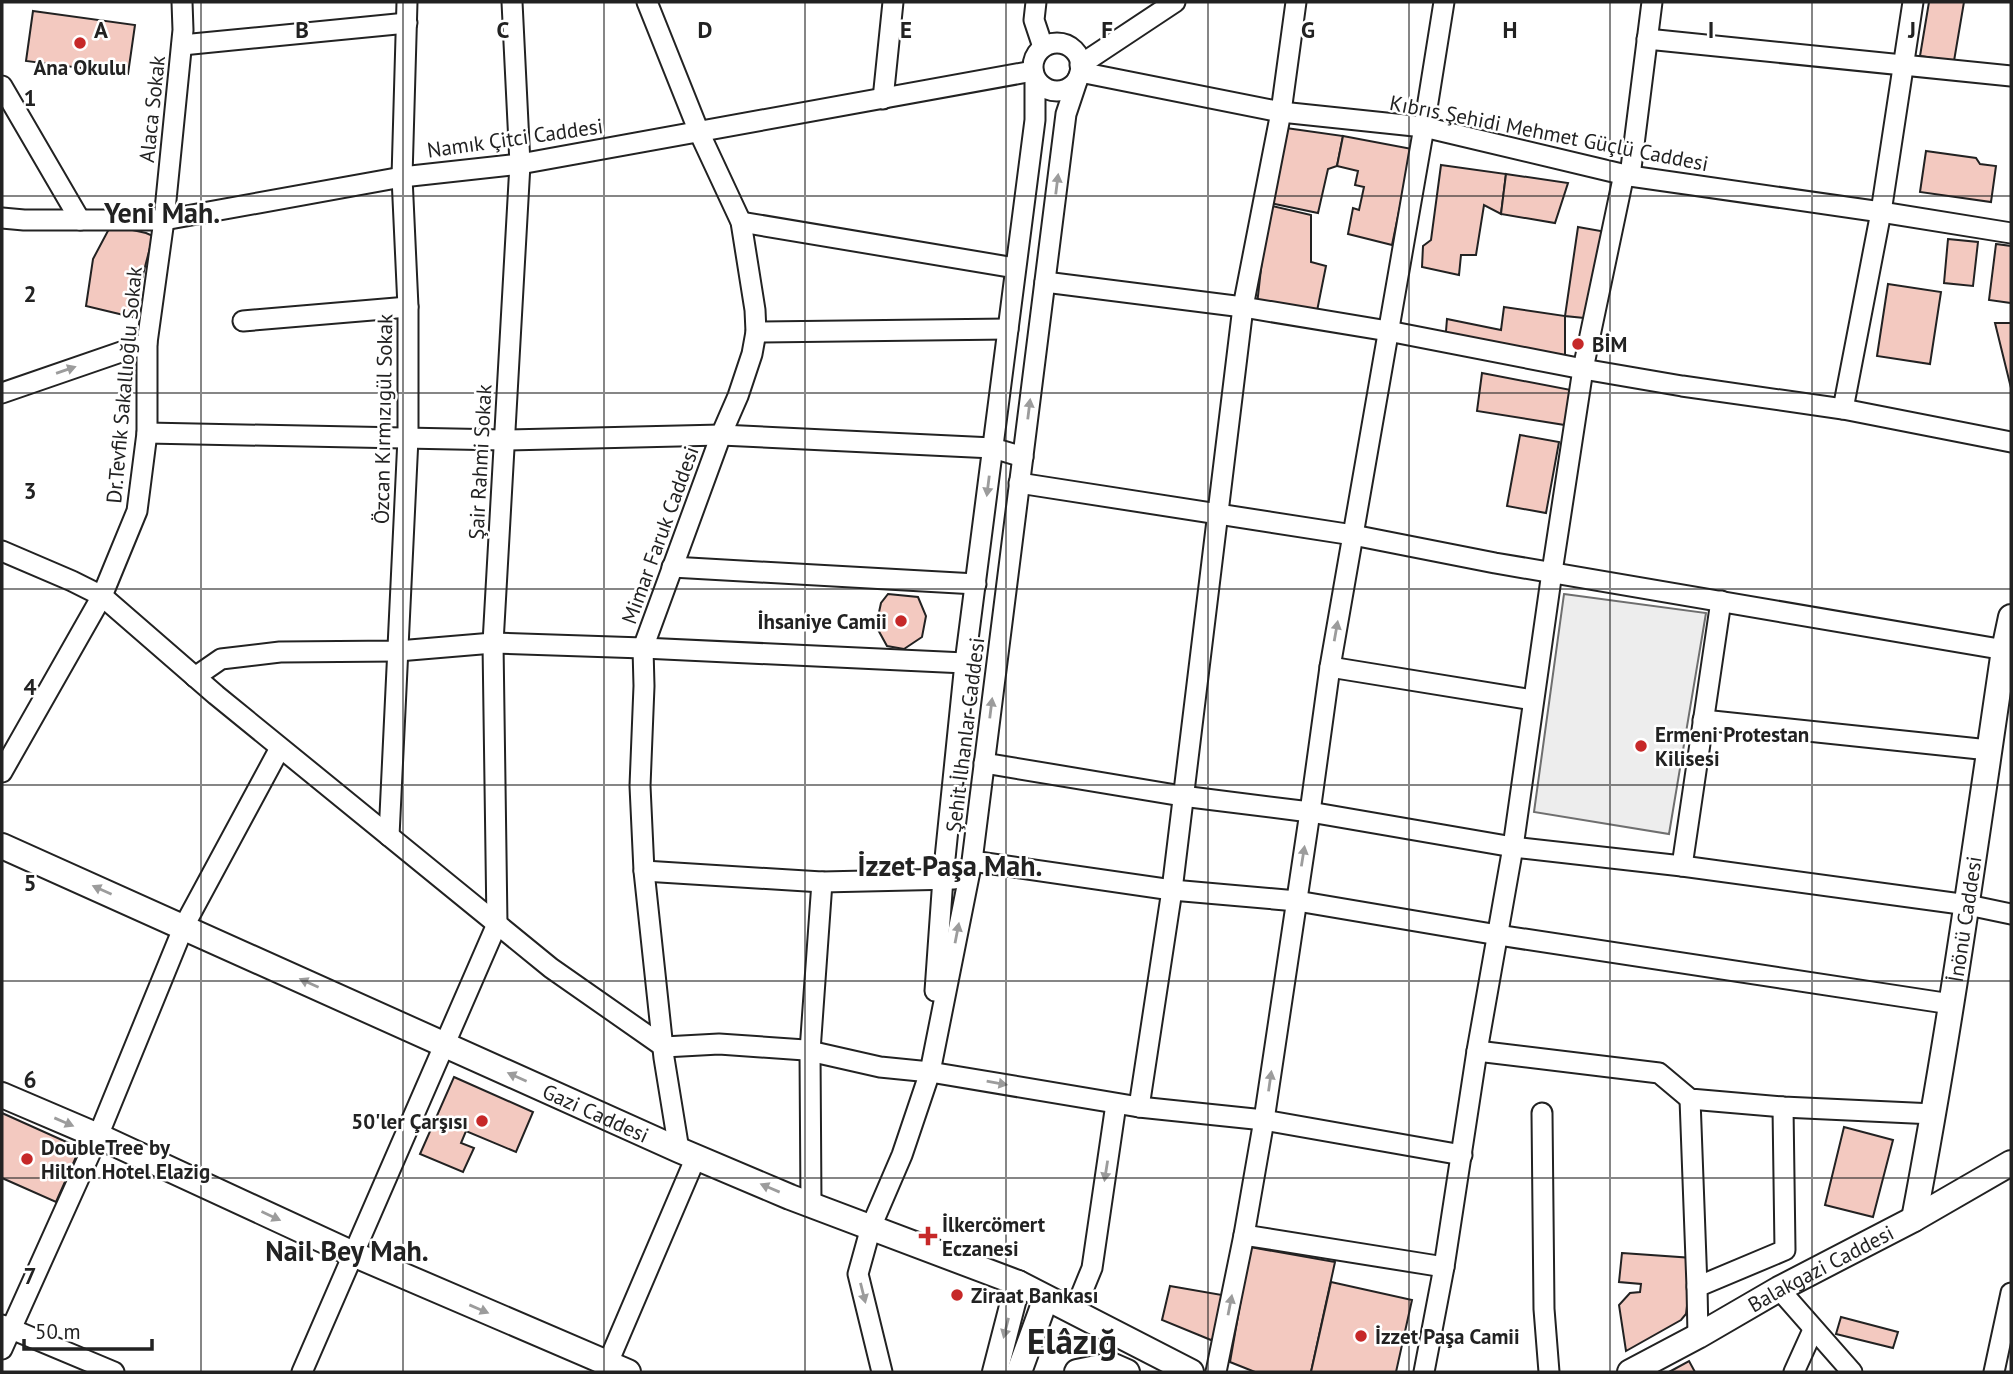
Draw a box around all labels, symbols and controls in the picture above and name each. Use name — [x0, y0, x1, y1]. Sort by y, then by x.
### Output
text: A — [94, 15, 108, 44]
text: B — [295, 15, 309, 44]
text: C — [497, 15, 510, 44]
text: D — [698, 15, 712, 44]
text: E — [900, 15, 912, 44]
text: F — [1101, 15, 1113, 44]
text: G — [1301, 15, 1315, 44]
text: H — [1503, 15, 1517, 44]
text: I — [1708, 15, 1714, 44]
text: J — [1907, 15, 1916, 44]
marker: Ana Okulu — [72, 35, 88, 51]
place label: Ana Okulu — [34, 54, 126, 81]
street label: Alaca Sokak — [133, 54, 171, 164]
text: 1 — [23, 83, 37, 112]
street label: Kıbrıs Şehidi Mehmet Güçlü Caddesi — [1387, 89, 1711, 177]
street label: Namık Çitci Caddesi — [425, 112, 605, 164]
one-way arrow — [1052, 173, 1063, 195]
district label: Yeni Mah. — [103, 194, 220, 231]
street label: Dr.Tevfik Sakallıoğlu Sokak — [100, 265, 148, 505]
text: 2 — [23, 279, 37, 308]
street label: Özcan Kırmızıgül Sokak — [368, 314, 398, 524]
place label: BİM — [1592, 331, 1627, 358]
marker: BİM — [1570, 336, 1586, 352]
one-way arrow — [56, 364, 77, 375]
street label: Şair Rahmi Sokak — [462, 384, 498, 540]
one-way arrow — [1023, 398, 1034, 420]
street label: Mimar Faruk Caddesi — [615, 443, 705, 627]
one-way arrow — [983, 475, 994, 497]
text: 3 — [23, 476, 37, 505]
place label: İhsaniye Camii — [757, 608, 887, 635]
marker: İhsaniye Camii — [893, 613, 909, 629]
one-way arrow — [1331, 620, 1342, 642]
street label: Şehit İlhanlar Caddesi — [940, 636, 990, 834]
text: 4 — [23, 672, 37, 701]
one-way arrow — [985, 697, 996, 719]
place label: Ermeni Protestan Kilisesi — [1655, 721, 1809, 772]
marker: Ermeni Protestan Kilisesi — [1633, 738, 1649, 754]
one-way arrow — [1298, 845, 1309, 867]
district label: İzzet Paşa Mah. — [858, 847, 1042, 884]
street label: İnönü Caddesi — [1941, 854, 1987, 984]
text: 5 — [23, 868, 37, 897]
one-way arrow — [91, 884, 112, 895]
one-way arrow — [952, 922, 963, 944]
one-way arrow — [299, 977, 320, 988]
text: 6 — [23, 1065, 37, 1094]
one-way arrow — [1265, 1070, 1276, 1092]
one-way arrow — [507, 1071, 527, 1082]
street label: Gazi Caddesi — [538, 1077, 653, 1148]
one-way arrow — [986, 1078, 1008, 1089]
place label: 50'ler Çarşısı — [351, 1108, 468, 1135]
marker: 50'ler Çarşısı — [474, 1113, 490, 1129]
one-way arrow — [54, 1117, 75, 1128]
place label: DoubleTree by Hilton Hotel Elazig — [41, 1134, 210, 1185]
marker: DoubleTree by Hilton Hotel Elazig — [19, 1151, 35, 1167]
one-way arrow — [1101, 1160, 1112, 1182]
one-way arrow — [759, 1182, 780, 1193]
one-way arrow — [261, 1211, 281, 1222]
place label: İlkercömert Eczanesi — [942, 1211, 1046, 1262]
street label: Balakgazi Caddesi — [1743, 1219, 1898, 1318]
marker: İlkercömert Eczanesi — [920, 1228, 936, 1244]
district label: Nail Bey Mah. — [265, 1232, 429, 1269]
text: 7 — [23, 1261, 37, 1290]
one-way arrow — [858, 1282, 869, 1304]
place label: Ziraat Bankası — [971, 1282, 1098, 1309]
marker: Ziraat Bankası — [949, 1287, 965, 1303]
one-way arrow — [1224, 1294, 1235, 1316]
one-way arrow — [469, 1303, 490, 1314]
scale bar — [24, 1308, 152, 1352]
one-way arrow — [1000, 1317, 1011, 1339]
text: 50 m — [35, 1318, 81, 1345]
district label: Elâzığ — [1027, 1318, 1117, 1364]
place label: İzzet Paşa Camii — [1375, 1323, 1520, 1350]
marker: İzzet Paşa Camii — [1353, 1328, 1369, 1344]

